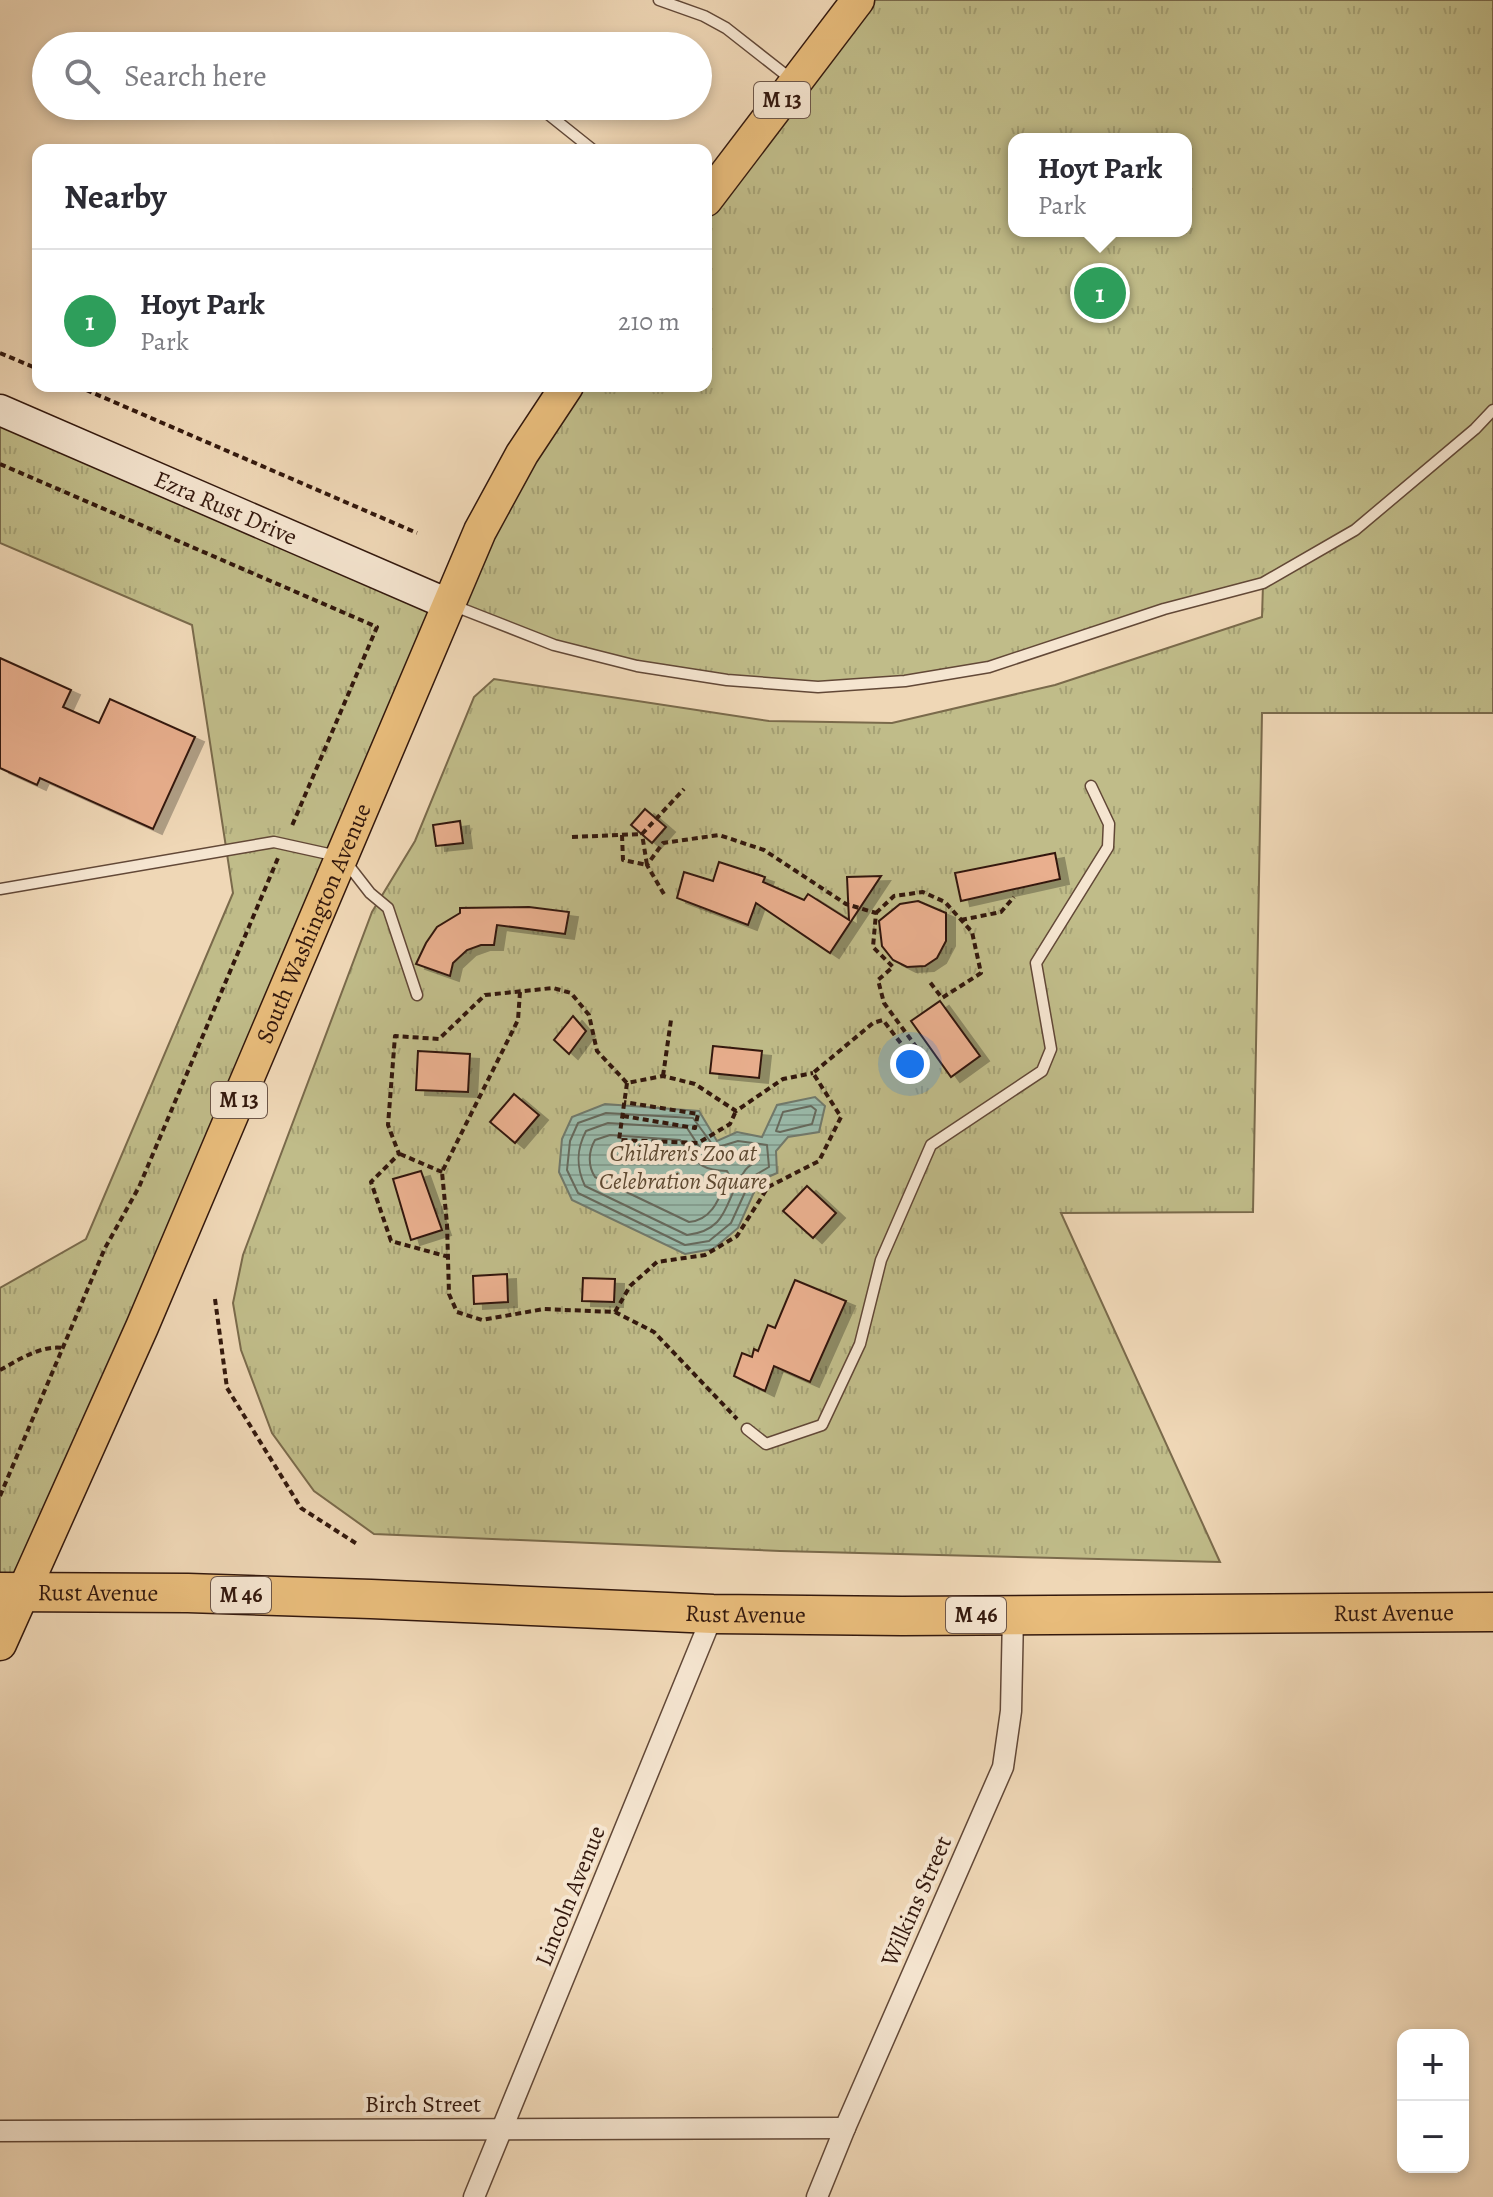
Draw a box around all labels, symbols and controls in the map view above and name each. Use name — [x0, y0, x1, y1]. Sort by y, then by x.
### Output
search box — [32, 32, 712, 120]
icon: search — [60, 54, 104, 98]
text: Search here — [124, 56, 267, 96]
road number: M 13 — [754, 82, 810, 118]
popup — [1008, 133, 1192, 237]
text: Hoyt Park — [1038, 148, 1162, 188]
text: Nearby — [64, 173, 167, 220]
text: Park — [1038, 188, 1086, 223]
pin: 1 — [1074, 263, 1126, 323]
text: Hoyt Park — [140, 284, 265, 324]
text: 1 — [85, 304, 95, 339]
text: 210 m — [618, 304, 680, 339]
text: Park — [140, 324, 189, 359]
street label: Ezra Rust Drive — [149, 463, 302, 553]
street label: South Washington Avenue — [248, 798, 379, 1048]
your location — [890, 1044, 930, 1084]
road number: M 13 — [211, 1082, 267, 1118]
park label: Children's Zoo at Celebration Square — [599, 1137, 767, 1197]
street label: Rust Avenue — [38, 1576, 158, 1609]
road number: M 46 — [211, 1577, 271, 1613]
street label: Rust Avenue — [1333, 1596, 1454, 1629]
street label: Rust Avenue — [684, 1597, 806, 1631]
road number: M 46 — [946, 1597, 1006, 1633]
street label: Lincoln Avenue — [527, 1821, 613, 1971]
street label: Wilkins Street — [873, 1831, 959, 1972]
map controls — [1397, 2029, 1469, 2173]
button: + — [1397, 2029, 1469, 2101]
street label: Birch Street — [365, 2088, 481, 2120]
button: − — [1397, 2101, 1469, 2173]

